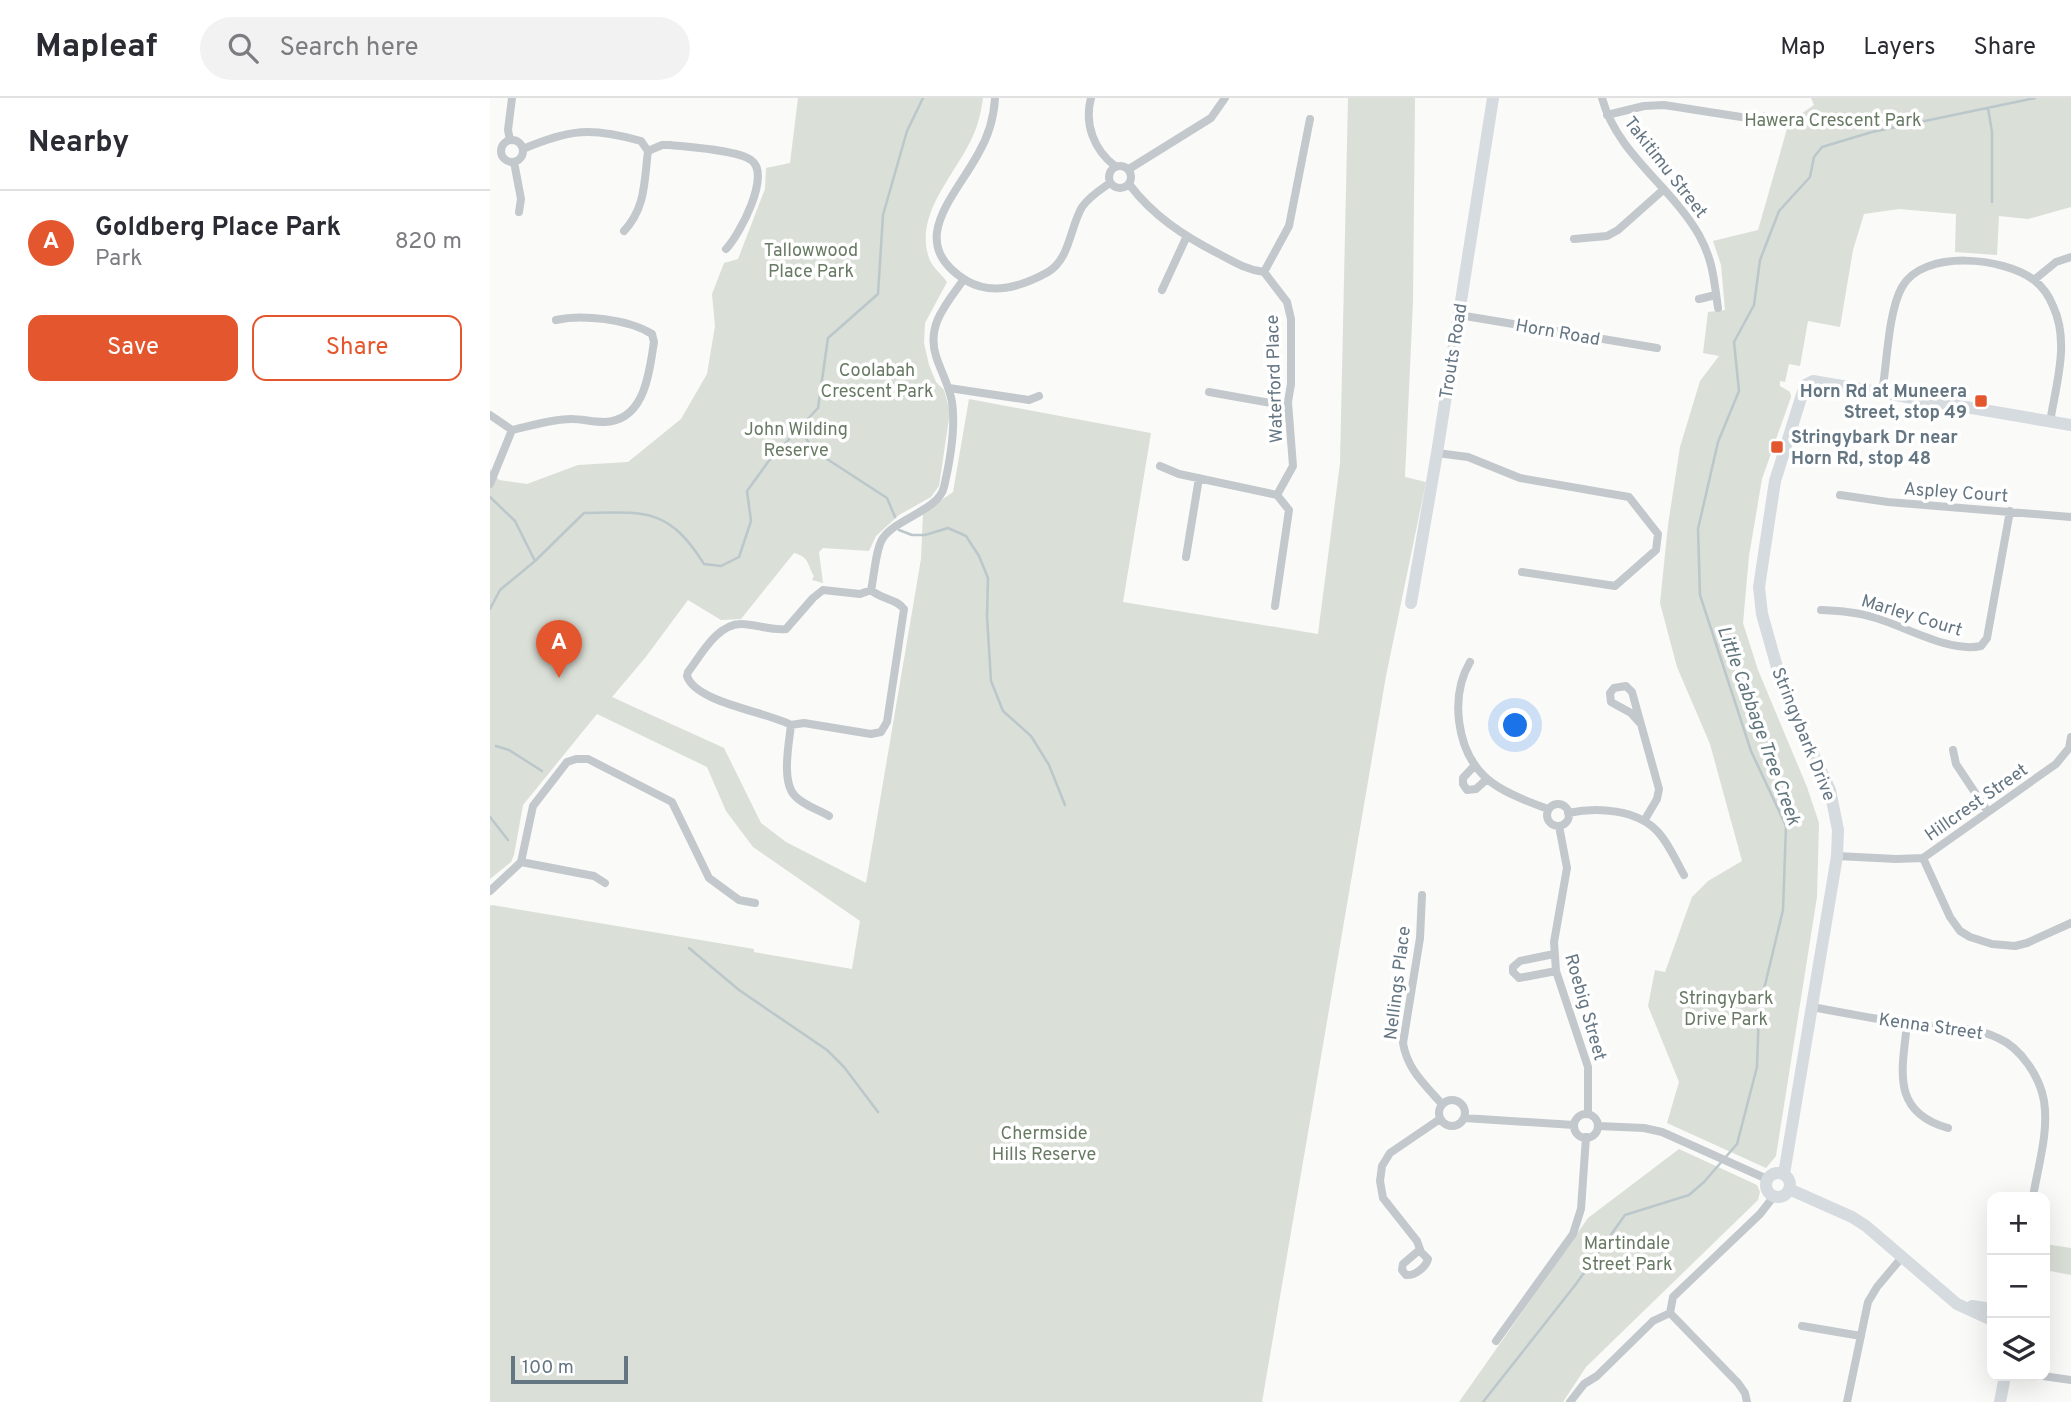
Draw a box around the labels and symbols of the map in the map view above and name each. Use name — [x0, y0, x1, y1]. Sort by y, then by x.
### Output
park label: Hawera Crescent Park — [1744, 110, 1922, 133]
street label: Takitimu Street — [1618, 112, 1712, 224]
park label: Tallowwood Place Park — [764, 240, 858, 284]
street label: Trouts Road — [1436, 302, 1473, 401]
street label: Waterford Place — [1262, 314, 1289, 444]
street label: Horn Road — [1514, 315, 1602, 352]
park label: Coolabah Crescent Park — [820, 360, 934, 404]
place label: Horn Rd at Muneera Street, stop 49 — [1800, 381, 1967, 425]
marker: Horn Rd at Muneera Street, stop 49 — [1973, 393, 1989, 409]
park label: John Wilding Reserve — [744, 419, 848, 463]
place label: Stringybark Dr near Horn Rd, stop 48 — [1791, 427, 1958, 471]
marker: Stringybark Dr near Horn Rd, stop 48 — [1769, 439, 1785, 455]
street label: Aspley Court — [1903, 478, 2009, 509]
street label: Marley Court — [1858, 590, 1965, 643]
pin: A — [536, 620, 582, 678]
water label: Little Cabbage Tree Creek — [1711, 623, 1806, 829]
street label: Stringybark Drive — [1765, 665, 1840, 805]
your location — [1498, 708, 1532, 742]
street label: Hillcrest Street — [1921, 759, 2033, 847]
street label: Nellings Place — [1380, 925, 1417, 1041]
street label: Roebig Street — [1558, 951, 1611, 1064]
park label: Stringybark Drive Park — [1679, 988, 1773, 1032]
street label: Kenna Street — [1877, 1009, 1984, 1046]
park label: Chermside Hills Reserve — [992, 1123, 1096, 1167]
park label: Martindale Street Park — [1582, 1233, 1672, 1277]
scale bar — [511, 1353, 628, 1385]

